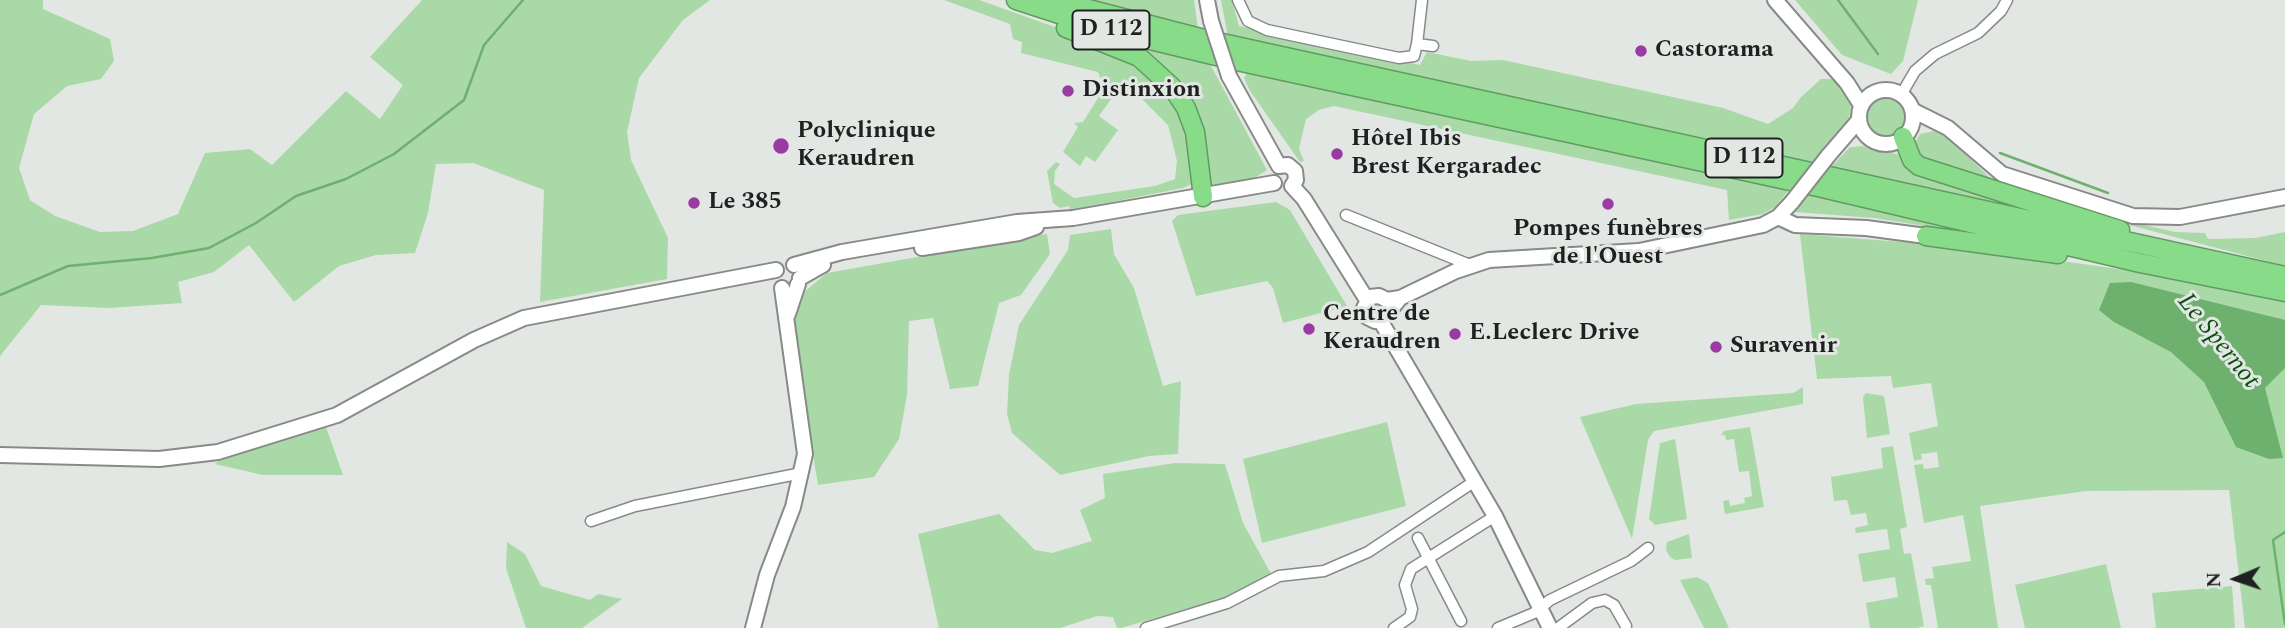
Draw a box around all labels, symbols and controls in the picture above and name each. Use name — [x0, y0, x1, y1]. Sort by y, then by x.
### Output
road number: D 112 — [1072, 10, 1150, 50]
place label: Castorama — [1655, 37, 1774, 65]
marker: Castorama — [1633, 43, 1649, 59]
place label: Distinxion — [1082, 77, 1201, 105]
marker: Distinxion — [1060, 83, 1076, 99]
place label: Polyclinique Keraudren — [797, 118, 936, 174]
place label: Hôtel Ibis Brest Kergaradec — [1351, 126, 1542, 182]
marker: Polyclinique Keraudren — [771, 136, 791, 156]
road number: D 112 — [1706, 139, 1782, 178]
marker: Hôtel Ibis Brest Kergaradec — [1329, 146, 1345, 162]
place label: Le 385 — [708, 189, 782, 217]
marker: Le 385 — [686, 195, 702, 211]
marker: Pompes funèbres de l'Ouest — [1600, 196, 1616, 212]
place label: Pompes funèbres de l'Ouest — [1513, 216, 1703, 272]
water label: Le Spernot — [2169, 288, 2265, 396]
place label: Centre de Keraudren — [1323, 301, 1441, 357]
place label: E.Leclerc Drive — [1469, 320, 1639, 348]
marker: Centre de Keraudren — [1301, 321, 1317, 337]
marker: E.Leclerc Drive — [1447, 326, 1463, 342]
place label: Suravenir — [1730, 333, 1837, 361]
marker: Suravenir — [1708, 339, 1724, 355]
north arrow — [2201, 544, 2271, 614]
text: N — [2200, 571, 2229, 588]

